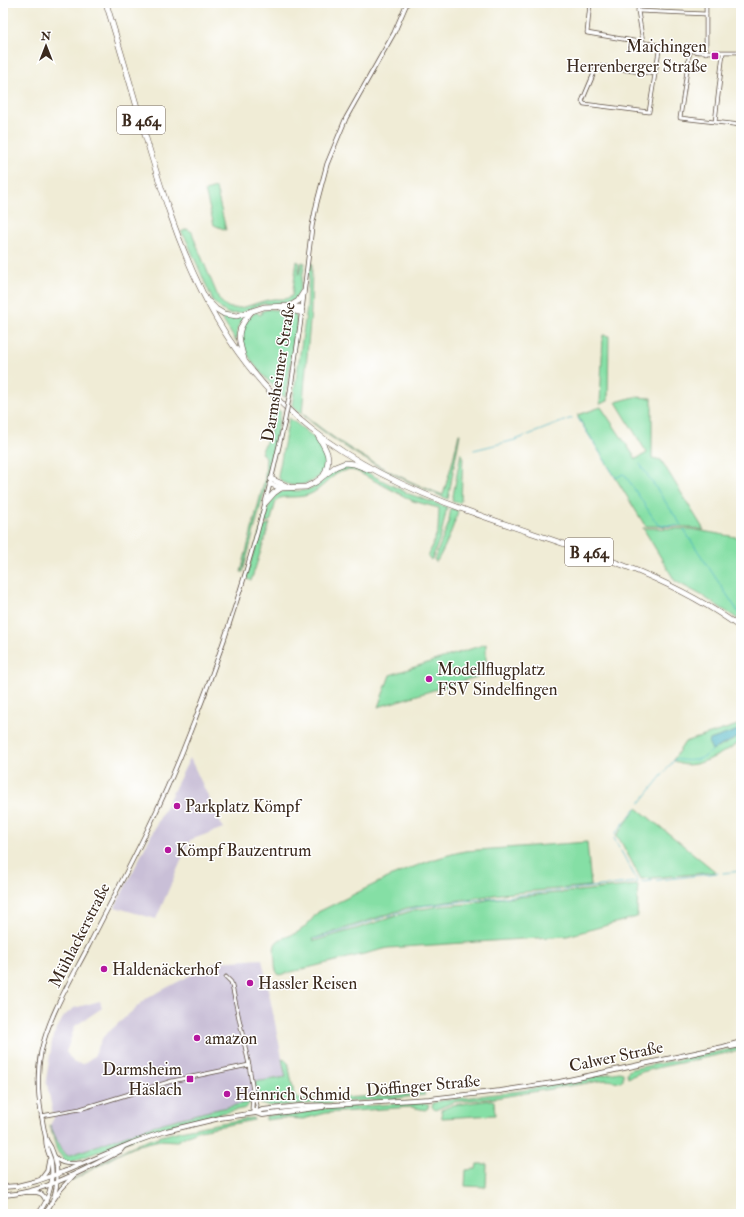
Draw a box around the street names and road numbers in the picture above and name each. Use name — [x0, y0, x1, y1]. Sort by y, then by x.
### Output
road number: B 464 — [117, 106, 165, 134]
street label: Darmsheimer Straße — [257, 301, 300, 444]
road number: B 464 — [565, 538, 613, 566]
street label: Mühlackerstraße — [44, 880, 115, 991]
street label: Calwer Straße — [567, 1036, 665, 1077]
street label: Döffinger Straße — [365, 1070, 481, 1101]

